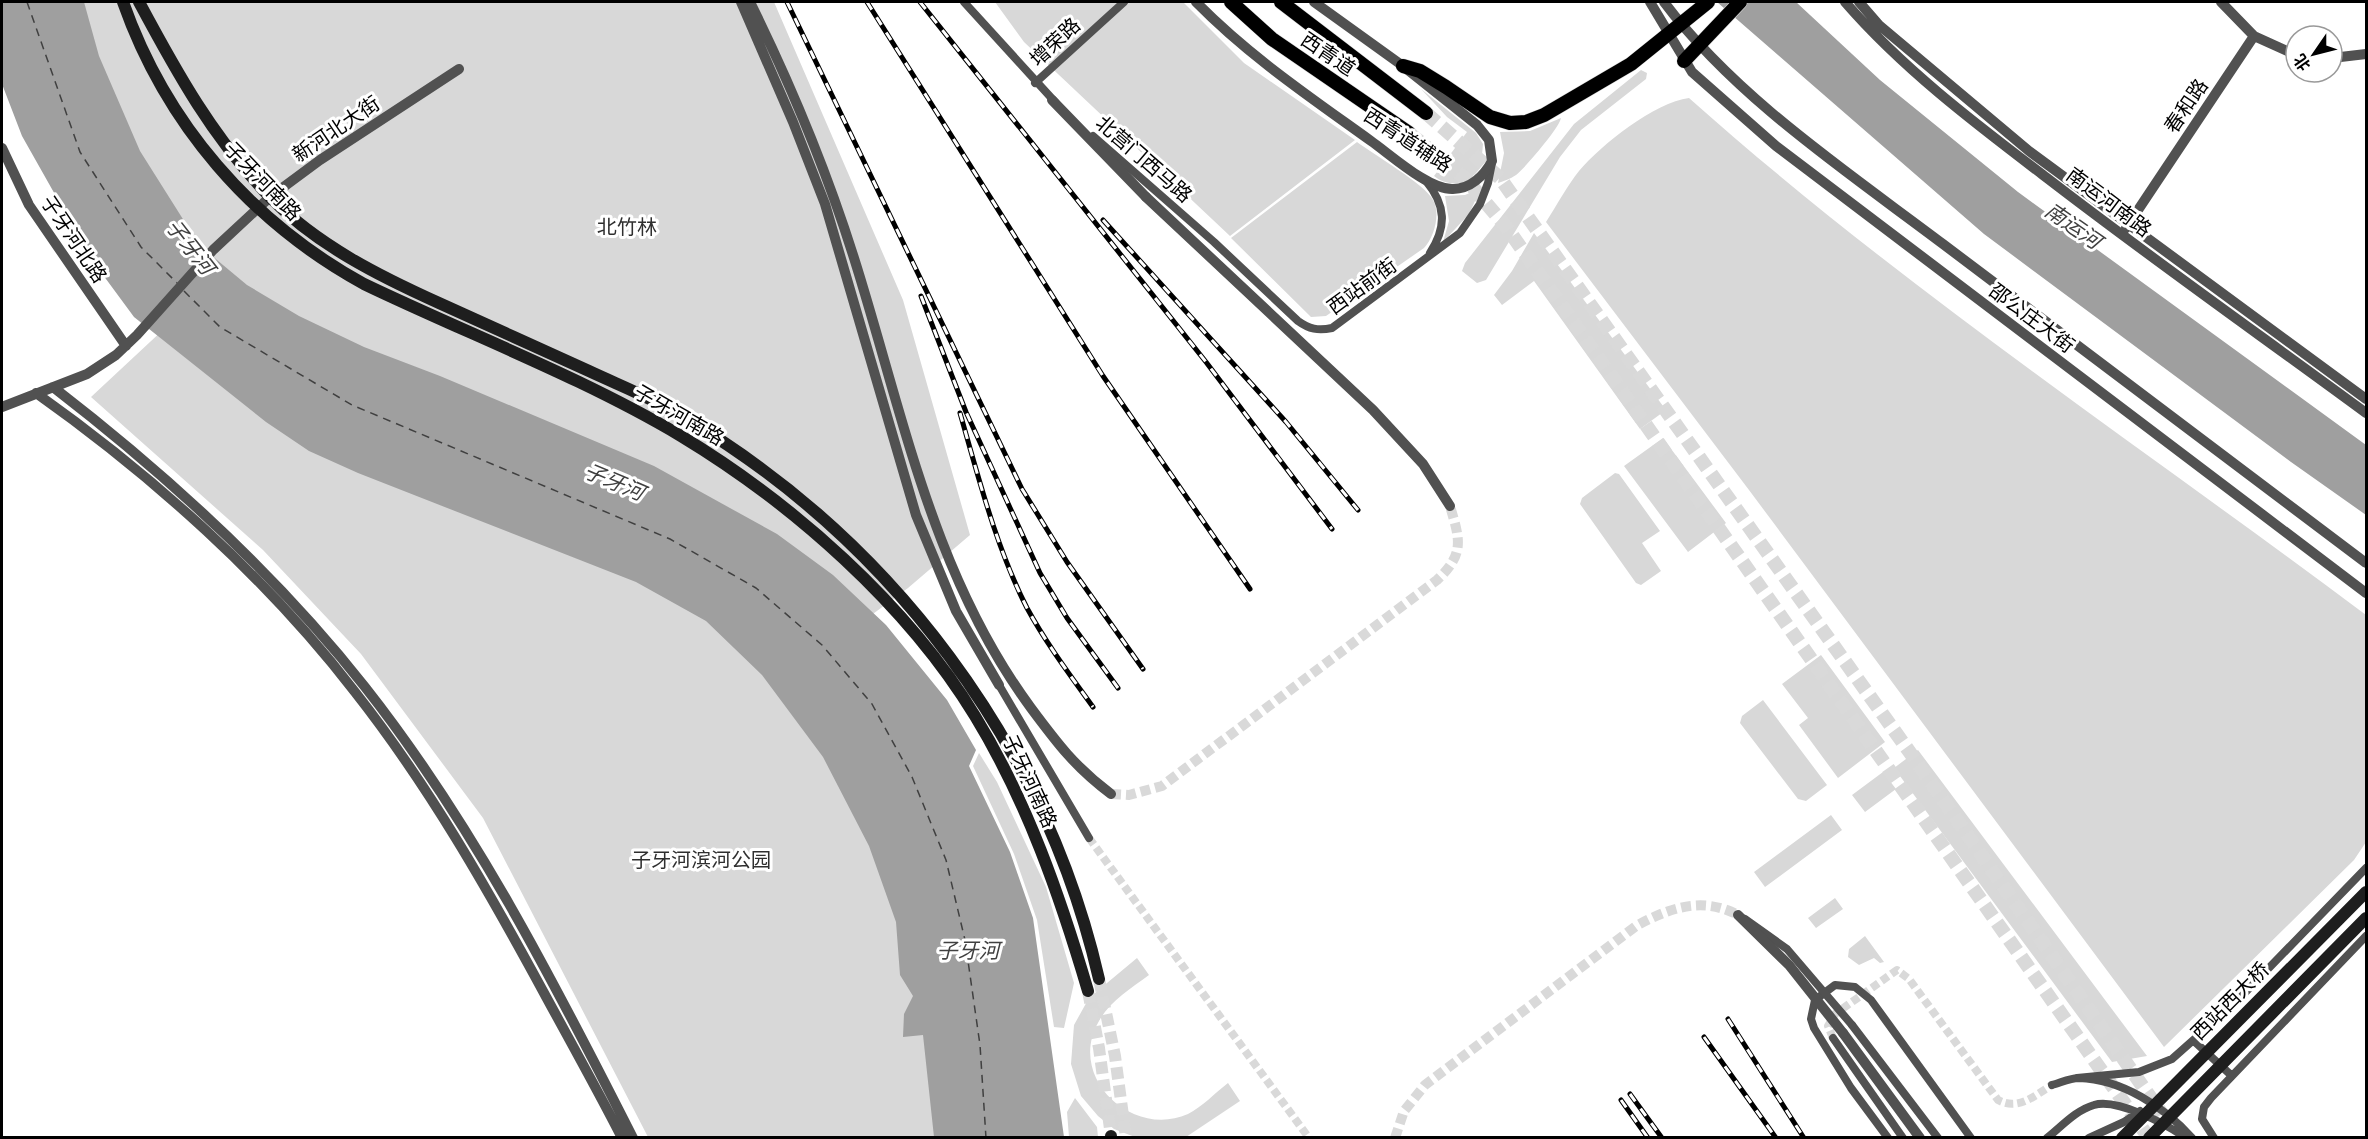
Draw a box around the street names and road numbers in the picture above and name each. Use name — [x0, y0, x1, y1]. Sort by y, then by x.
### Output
street label: 增荣路 — [1024, 12, 1086, 73]
street label: 西青道 — [1295, 26, 1360, 82]
street label: 春和路 — [2158, 74, 2214, 139]
street label: 新河北大街 — [287, 90, 385, 169]
street label: 西青道辅路 — [1358, 102, 1457, 179]
street label: 北营门西马路 — [1090, 110, 1198, 209]
street label: 子牙河南路 — [218, 136, 307, 227]
street label: 南运河南路 — [2062, 162, 2156, 242]
street label: 子牙河北路 — [34, 190, 113, 288]
street label: 西站前街 — [1322, 252, 1403, 321]
street label: 邵公庄大街 — [1984, 278, 2080, 359]
street label: 子牙河南路 — [629, 379, 729, 452]
street label: 子牙河南路 — [996, 730, 1063, 832]
street label: 西站西大桥 — [2185, 956, 2275, 1046]

